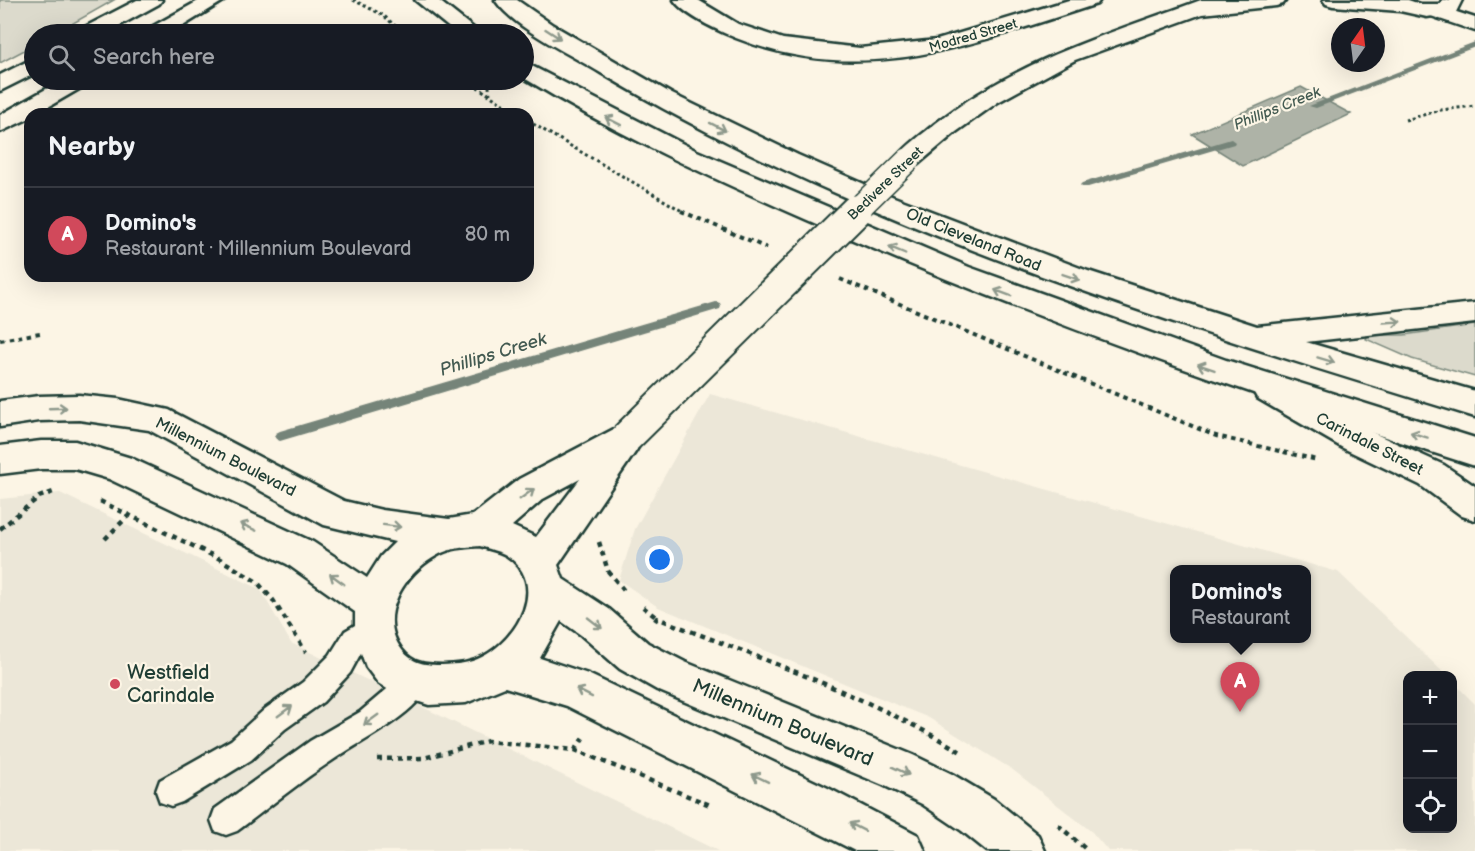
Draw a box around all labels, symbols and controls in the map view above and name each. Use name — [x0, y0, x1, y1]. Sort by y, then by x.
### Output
street label: Modred Street — [927, 15, 1020, 56]
north arrow — [1331, 18, 1385, 72]
search box — [24, 24, 534, 90]
one-way arrow — [544, 28, 561, 40]
icon: search — [45, 41, 78, 74]
text: Search here — [93, 44, 215, 71]
water label: Phillips Creek — [1231, 82, 1324, 135]
one-way arrow — [604, 115, 622, 126]
one-way arrow — [709, 121, 727, 133]
text: Nearby — [48, 132, 135, 163]
street label: Bedivere Street — [844, 143, 927, 224]
street label: Old Cleveland Road — [903, 205, 1044, 276]
text: Domino's — [105, 210, 196, 237]
text: A — [61, 223, 74, 247]
text: 80 m — [465, 223, 510, 247]
text: Restaurant · Millennium Boulevard — [105, 237, 412, 261]
one-way arrow — [889, 244, 907, 255]
one-way arrow — [1061, 272, 1080, 283]
one-way arrow — [994, 287, 1013, 298]
one-way arrow — [1382, 317, 1401, 328]
water label: Phillips Creek — [437, 328, 550, 381]
one-way arrow — [1316, 355, 1335, 366]
one-way arrow — [1197, 360, 1216, 371]
one-way arrow — [48, 402, 68, 414]
street label: Carindale Street — [1312, 409, 1426, 480]
street label: Millennium Boulevard — [152, 414, 299, 501]
one-way arrow — [1410, 429, 1429, 440]
one-way arrow — [518, 488, 534, 500]
one-way arrow — [239, 520, 257, 532]
one-way arrow — [381, 520, 401, 531]
your location — [645, 545, 674, 574]
popup — [1170, 565, 1311, 643]
one-way arrow — [329, 573, 345, 585]
text: Domino's — [1191, 579, 1282, 606]
text: Restaurant — [1191, 606, 1290, 630]
one-way arrow — [587, 616, 603, 629]
place label: Westfield Carindale — [127, 661, 215, 708]
pin: A — [1220, 662, 1260, 712]
map controls — [1403, 671, 1457, 833]
button: + — [1403, 671, 1457, 725]
street label: Millennium Boulevard — [689, 674, 877, 772]
marker: Westfield Carindale — [108, 677, 122, 691]
one-way arrow — [576, 687, 594, 698]
one-way arrow — [277, 705, 293, 718]
one-way arrow — [363, 714, 379, 727]
button: − — [1403, 725, 1457, 779]
one-way arrow — [891, 766, 909, 778]
one-way arrow — [751, 772, 769, 784]
button: locate — [1403, 779, 1457, 833]
one-way arrow — [849, 821, 867, 832]

